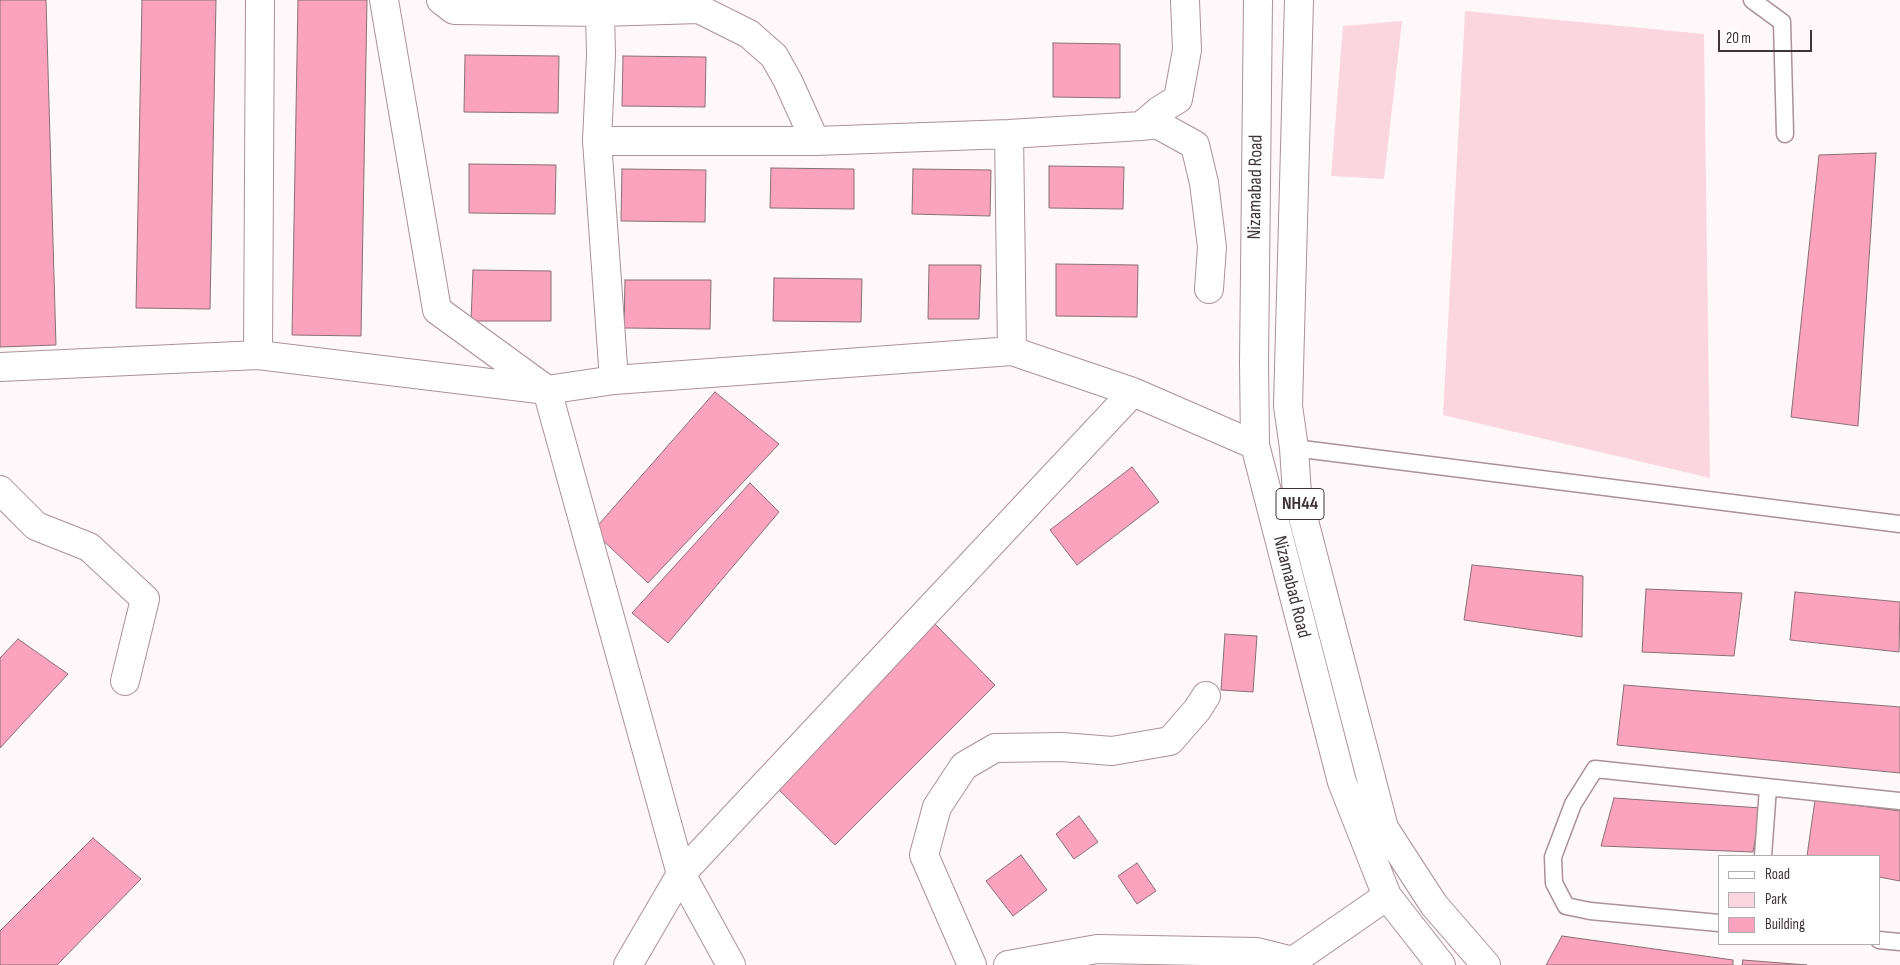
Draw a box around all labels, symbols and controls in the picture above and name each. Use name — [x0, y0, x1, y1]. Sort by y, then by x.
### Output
scale bar — [1720, 20, 1814, 52]
text: 20 m — [1726, 29, 1751, 48]
street label: Nizamabad Road — [1244, 134, 1268, 240]
road number: NH44 — [1276, 488, 1324, 520]
street label: Nizamabad Road — [1267, 533, 1315, 641]
legend — [1718, 855, 1880, 945]
text: Road — [1765, 865, 1790, 884]
text: Park — [1765, 890, 1787, 909]
text: Building — [1765, 915, 1805, 934]

